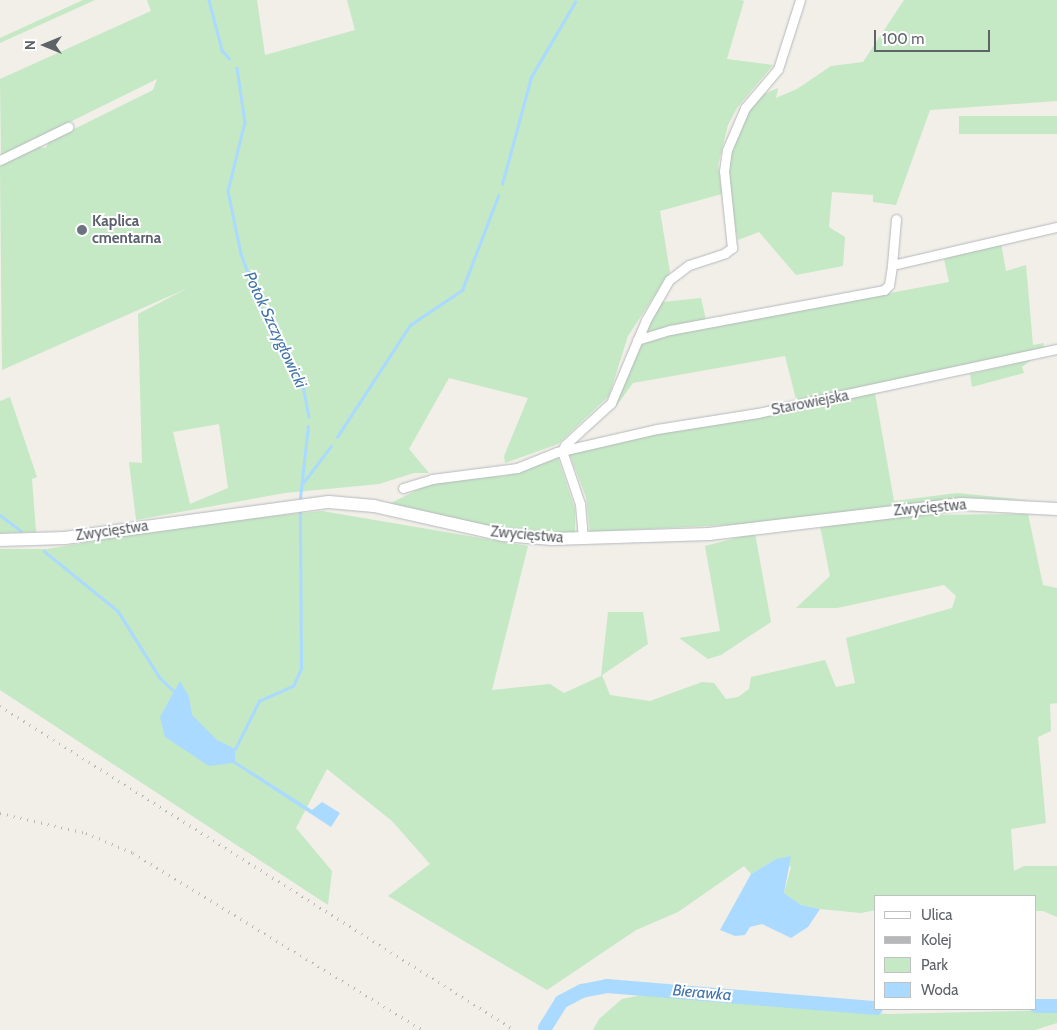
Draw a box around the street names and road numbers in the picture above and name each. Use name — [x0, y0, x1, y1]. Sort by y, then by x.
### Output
street label: Starowiejska — [770, 387, 850, 419]
street label: Zwycięstwa — [893, 496, 967, 520]
street label: Zwycięstwa — [74, 517, 150, 545]
street label: Zwycięstwa — [490, 523, 564, 547]

